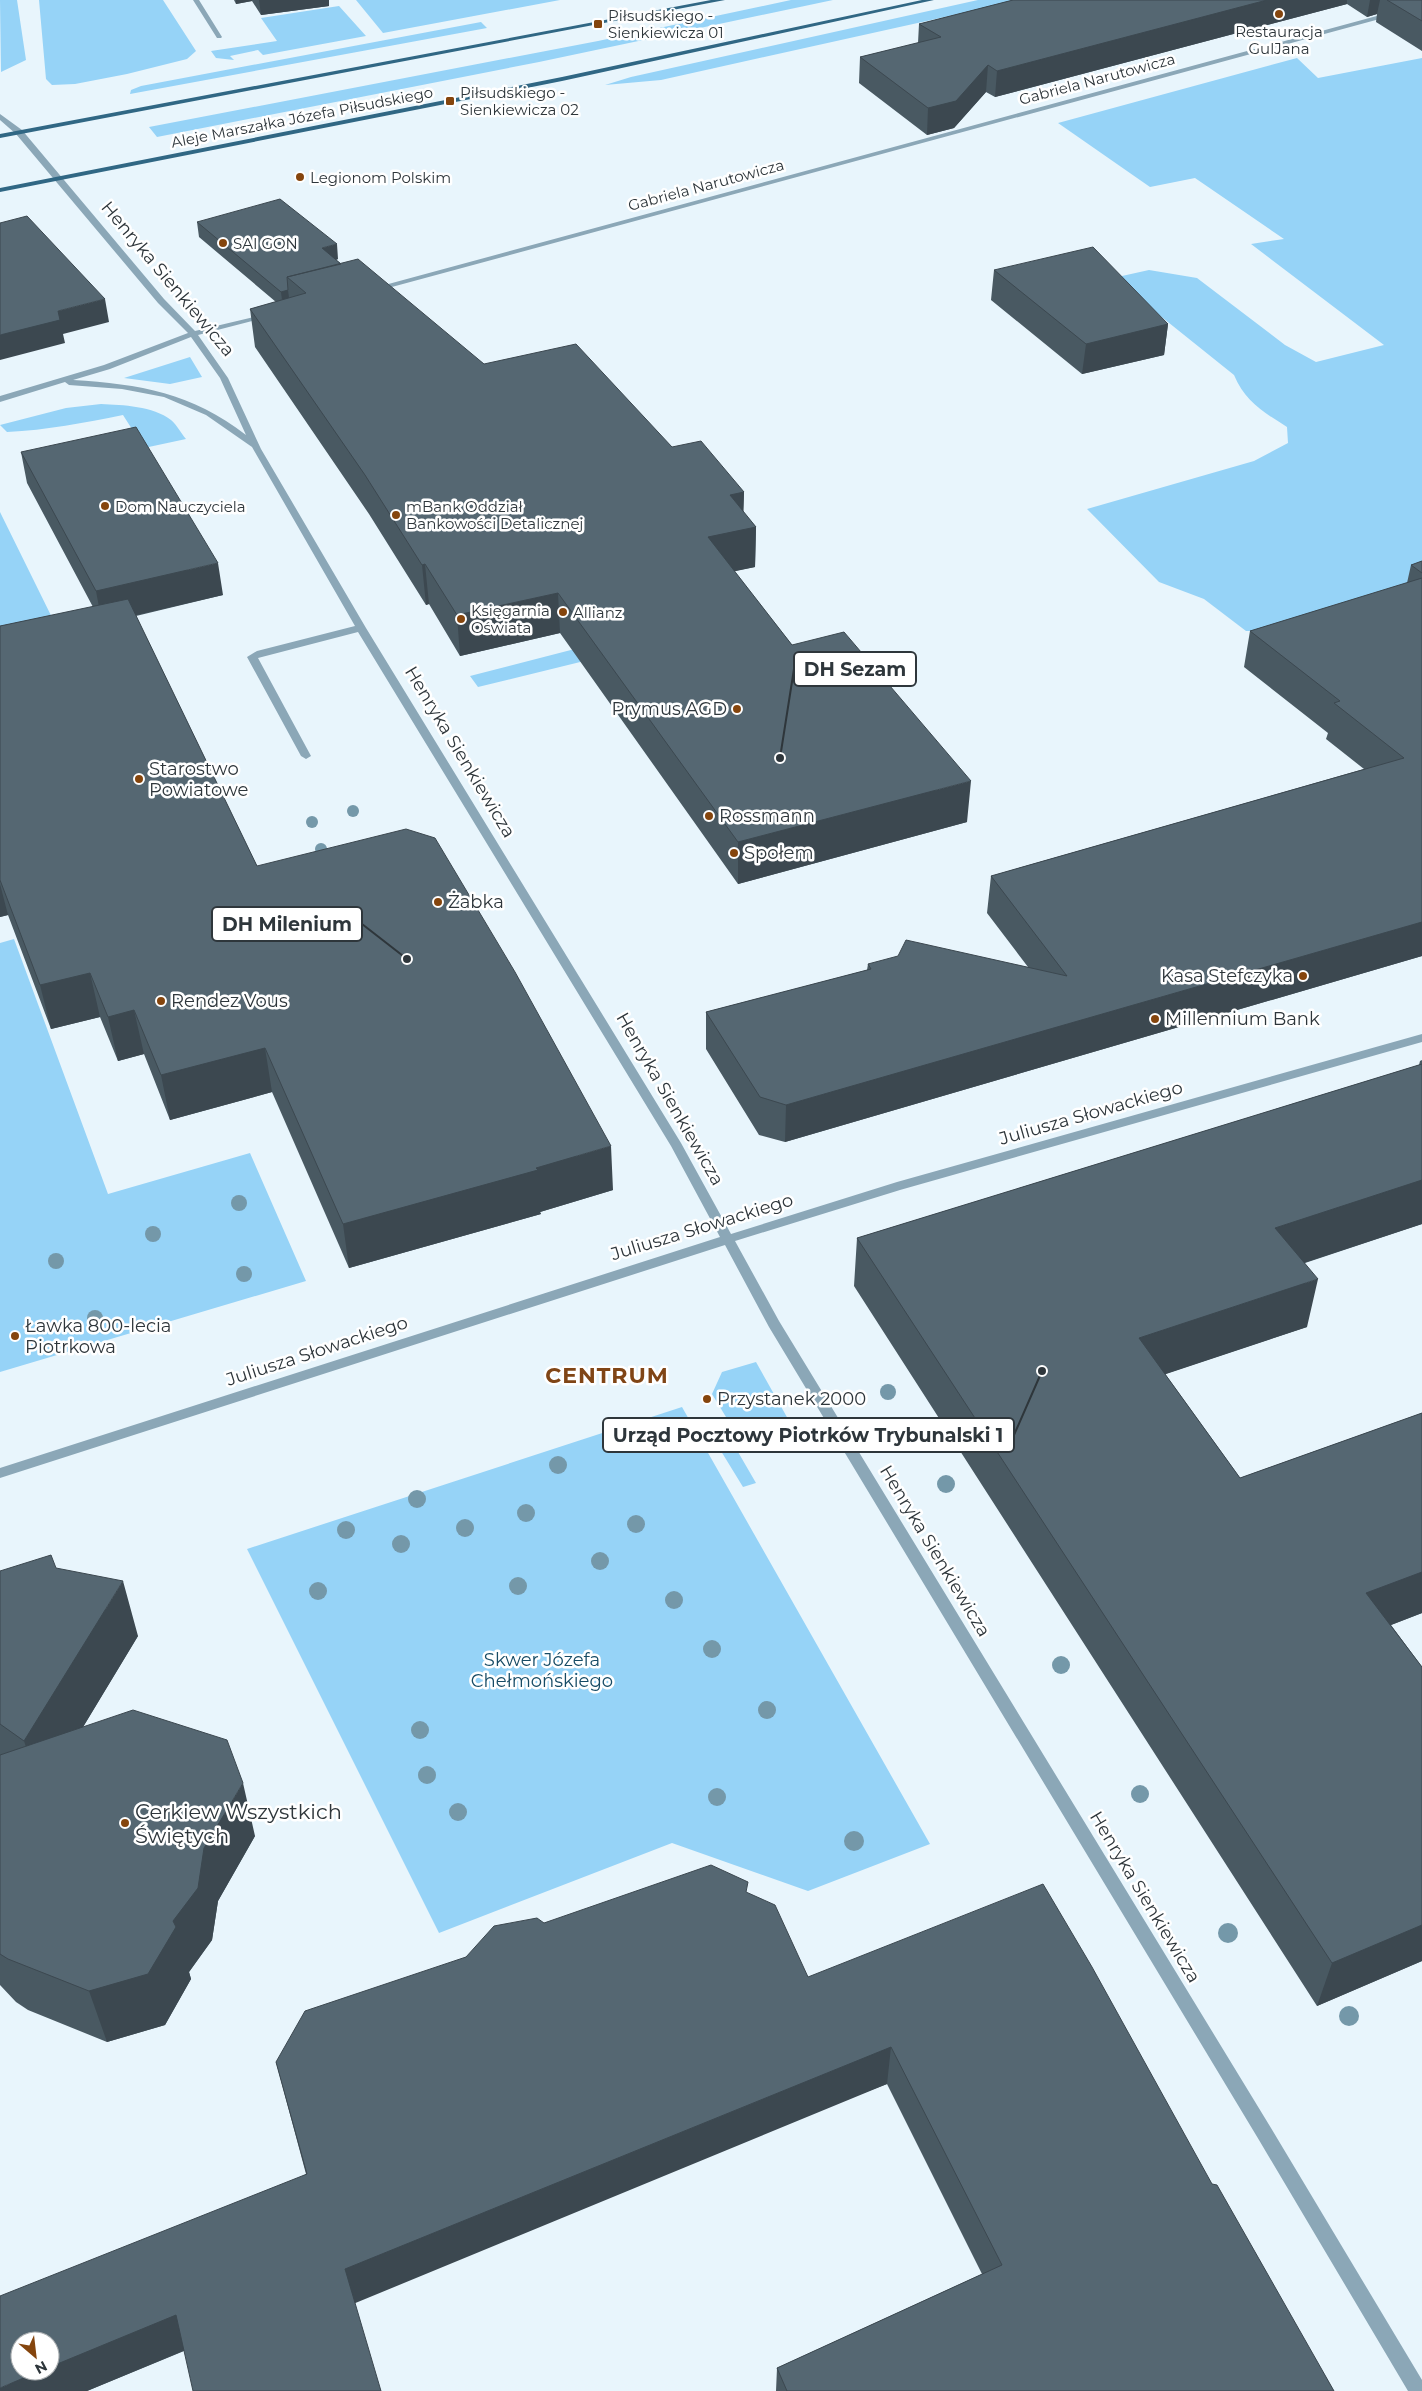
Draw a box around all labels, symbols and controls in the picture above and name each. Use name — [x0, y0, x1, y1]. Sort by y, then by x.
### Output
place label: Piłsudskiego - Sienkiewicza 01 — [608, 6, 724, 42]
marker: Restauracja GulJana — [1273, 8, 1285, 20]
marker: Piłsudskiego - Sienkiewicza 01 — [592, 18, 604, 30]
place label: Restauracja GulJana — [1235, 22, 1323, 58]
street label: Gabriela Narutowicza — [1017, 49, 1177, 109]
street label: Aleje Marszałka Józefa Piłsudskiego — [169, 82, 435, 152]
place label: Piłsudskiego - Sienkiewicza 02 — [460, 83, 579, 119]
marker: Piłsudskiego - Sienkiewicza 02 — [444, 95, 456, 107]
street label: Gabriela Narutowicza — [626, 155, 786, 215]
place label: Legionom Polskim — [310, 168, 451, 187]
marker: Legionom Polskim — [294, 171, 306, 183]
street label: Henryka Sienkiewicza — [97, 197, 239, 361]
place label: SAI GON — [233, 234, 298, 253]
marker: SAI GON — [217, 237, 229, 249]
place label: Dom Nauczyciela — [115, 497, 246, 516]
place label: mBank Oddział Bankowości Detalicznej — [406, 497, 583, 533]
marker: Dom Nauczyciela — [99, 500, 111, 512]
marker: mBank Oddział Bankowości Detalicznej — [390, 509, 402, 521]
place label: Księgarnia Oświata — [471, 601, 550, 637]
place label: Allianz — [573, 603, 623, 622]
marker: Allianz — [557, 606, 569, 618]
marker: Księgarnia Oświata — [455, 613, 467, 625]
callout: DH Sezam — [794, 652, 916, 686]
text: DH Sezam — [804, 658, 906, 681]
street label: Henryka Sienkiewicza — [400, 662, 520, 842]
place label: Prymus AGD — [611, 698, 727, 720]
marker: Prymus AGD — [731, 703, 743, 715]
place label: Starostwo Powiatowe — [149, 758, 249, 801]
marker: Starostwo Powiatowe — [133, 773, 145, 785]
place label: Rossmann — [719, 805, 815, 827]
marker: Rossmann — [703, 810, 715, 822]
place label: Społem — [744, 842, 814, 864]
marker: Społem — [728, 847, 740, 859]
place label: Żabka — [448, 891, 504, 913]
marker: Żabka — [432, 896, 444, 908]
callout: DH Milenium — [212, 907, 362, 941]
text: DH Milenium — [222, 913, 352, 936]
place label: Kasa Stefczyka — [1161, 965, 1293, 987]
marker: Kasa Stefczyka — [1297, 970, 1309, 982]
place label: Rendez Vous — [171, 990, 288, 1012]
marker: Rendez Vous — [155, 995, 167, 1007]
place label: Millennium Bank — [1165, 1008, 1320, 1030]
street label: Henryka Sienkiewicza — [611, 1009, 729, 1189]
marker: Millennium Bank — [1149, 1013, 1161, 1025]
street label: Juliusza Słowackiego — [996, 1076, 1185, 1150]
street label: Juliusza Słowackiego — [607, 1189, 796, 1266]
street label: Juliusza Słowackiego — [223, 1311, 411, 1391]
place label: Ławka 800-lecia Piotrkowa — [25, 1315, 171, 1358]
marker: Ławka 800-lecia Piotrkowa — [9, 1330, 21, 1342]
district label: CENTRUM — [545, 1362, 669, 1389]
place label: Przystanek 2000 — [717, 1388, 866, 1410]
marker: Przystanek 2000 — [701, 1393, 713, 1405]
callout: Urząd Pocztowy Piotrków Trybunalski 1 — [603, 1418, 1014, 1452]
text: Urząd Pocztowy Piotrków Trybunalski 1 — [613, 1424, 1003, 1447]
street label: Henryka Sienkiewicza — [875, 1461, 995, 1641]
park label: Skwer Józefa Chełmońskiego — [471, 1649, 613, 1692]
place label: Cerkiew Wszystkich Świętych — [135, 1799, 342, 1848]
street label: Henryka Sienkiewicza — [1085, 1807, 1205, 1987]
marker: Cerkiew Wszystkich Świętych — [119, 1817, 131, 1829]
north arrow — [10, 2331, 60, 2381]
text: N — [32, 2357, 50, 2378]

